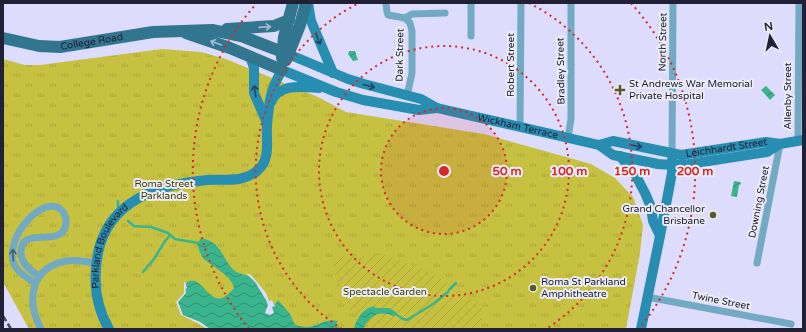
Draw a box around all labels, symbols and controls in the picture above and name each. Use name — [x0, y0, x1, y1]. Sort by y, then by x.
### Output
street label: North Street — [656, 12, 670, 72]
north arrow — [750, 16, 790, 56]
text: N — [763, 20, 774, 34]
one-way arrow — [258, 23, 271, 30]
street label: Dark Street — [394, 28, 406, 82]
street label: College Road — [59, 31, 124, 53]
one-way arrow — [315, 32, 322, 44]
street label: Robert Street — [505, 33, 517, 97]
street label: Bradley Street — [554, 37, 568, 105]
one-way arrow — [210, 39, 223, 46]
street label: Allenby Street — [782, 62, 794, 129]
place label: St Andrews War Memorial Private Hospital — [629, 78, 752, 102]
one-way arrow — [363, 83, 376, 90]
marker: St Andrews War Memorial Private Hospital — [614, 84, 626, 96]
one-way arrow — [251, 85, 259, 98]
street label: Wickham Terrace — [476, 111, 560, 142]
street label: Leichhardt Street — [685, 136, 768, 160]
one-way arrow — [629, 142, 642, 150]
centre of rings — [437, 164, 451, 178]
text: 50 m — [492, 164, 522, 178]
text: 100 m — [551, 164, 587, 178]
text: 150 m — [614, 164, 650, 178]
text: 200 m — [677, 164, 713, 178]
street label: Downing Street — [746, 165, 772, 239]
park label: Roma Street Parklands — [134, 178, 194, 202]
street label: Parkland Boulevard — [89, 201, 131, 289]
place label: Grand Chancellor Brisbane — [622, 203, 705, 227]
marker: Grand Chancellor Brisbane — [708, 210, 718, 220]
one-way arrow — [9, 248, 17, 261]
place label: Roma St Parkland Amphitheatre — [541, 276, 626, 300]
marker: Roma St Parkland Amphitheatre — [528, 283, 538, 293]
park label: Spectacle Garden — [343, 286, 427, 298]
street label: Twine Street — [691, 290, 751, 313]

